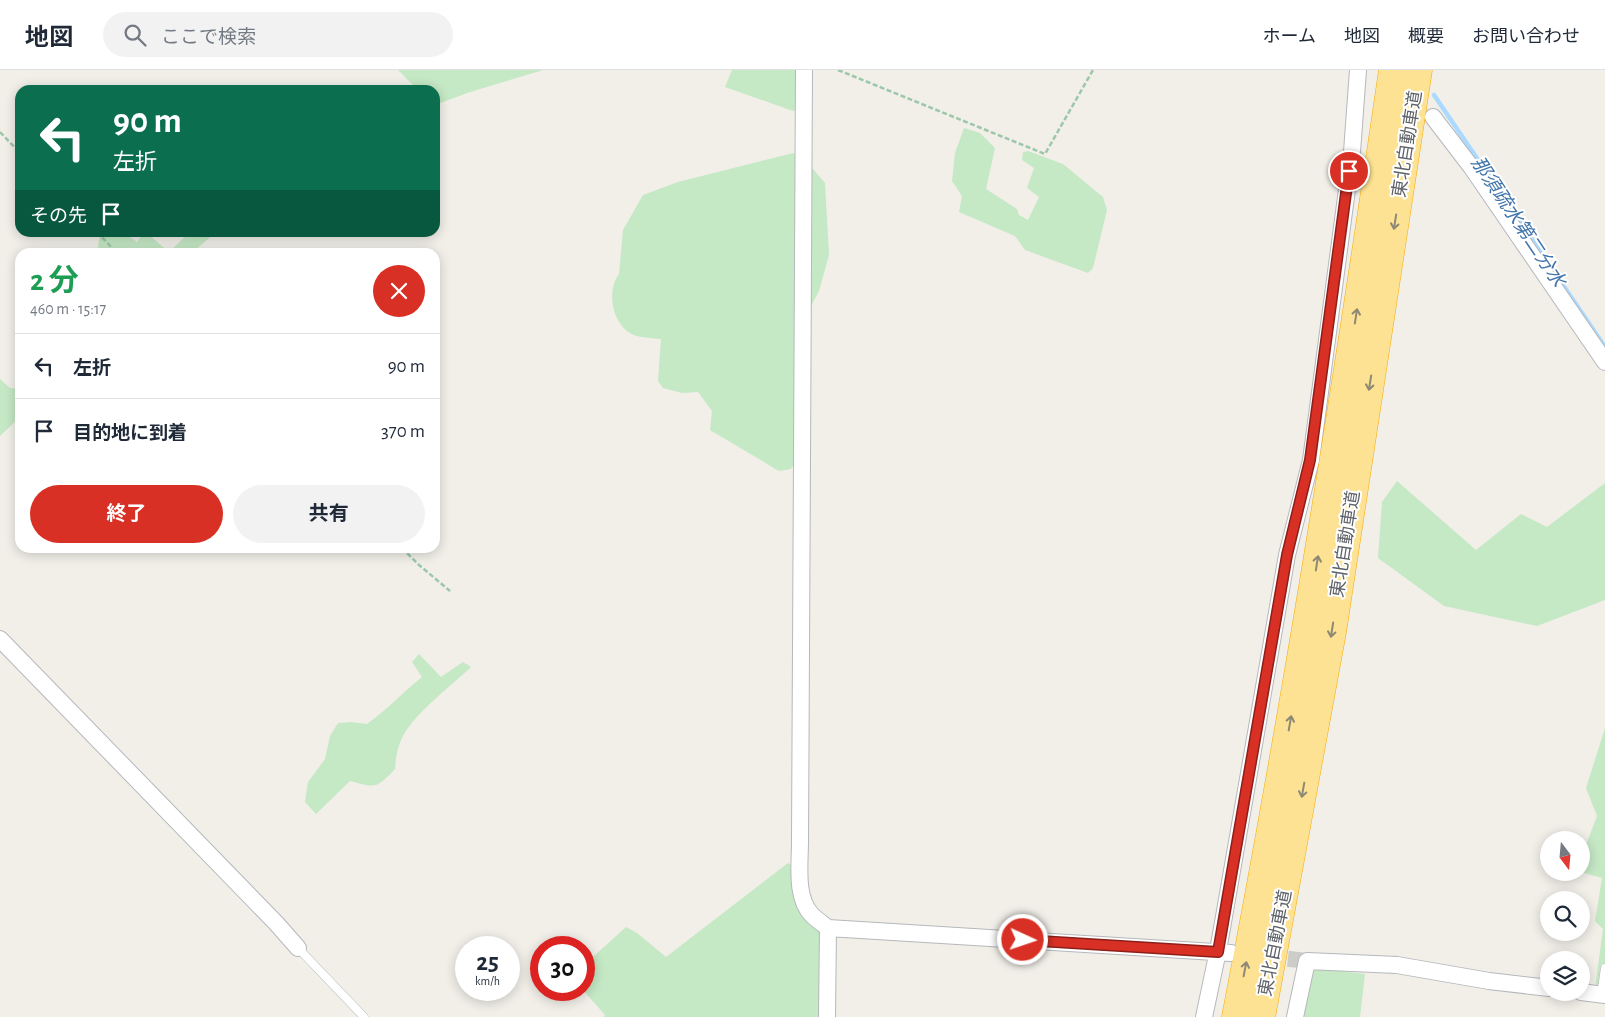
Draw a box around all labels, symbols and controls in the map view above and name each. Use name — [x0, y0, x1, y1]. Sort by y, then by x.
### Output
search box — [103, 12, 453, 57]
icon: search — [121, 21, 149, 49]
text: 地図 — [25, 26, 73, 50]
text: ここで検索 — [161, 28, 256, 47]
text: ホーム — [1263, 28, 1316, 46]
text: 地図 — [1344, 28, 1380, 46]
text: 概要 — [1408, 28, 1444, 46]
text: お問い合わせ — [1472, 28, 1580, 46]
street label: 東北自動車道 — [1389, 89, 1425, 199]
text: 90 m — [113, 104, 182, 139]
icon: left — [30, 105, 95, 170]
pin — [1328, 150, 1370, 192]
text: 左折 — [113, 151, 157, 173]
water label: 那須疏水第二分水 — [1467, 152, 1571, 292]
icon: arrive — [1335, 157, 1363, 185]
icon: arrive — [97, 200, 125, 228]
text: その先 — [30, 207, 87, 226]
one-way arrow — [1389, 214, 1399, 230]
button: close — [373, 265, 425, 317]
text: 2 分 — [30, 266, 79, 296]
text: 460 m · 15:17 — [30, 301, 106, 317]
one-way arrow — [1352, 308, 1362, 324]
icon: left — [30, 352, 58, 380]
text: 90 m — [388, 357, 425, 376]
text: 左折 — [73, 359, 111, 378]
one-way arrow — [1365, 374, 1375, 390]
icon: arrive — [30, 417, 58, 445]
text: 370 m — [381, 422, 425, 441]
text: 目的地に到着 — [73, 424, 187, 443]
button: 終了 — [30, 485, 223, 543]
button: 共有 — [233, 485, 425, 543]
street label: 東北自動車道 — [1327, 489, 1363, 599]
one-way arrow — [1313, 555, 1323, 571]
one-way arrow — [1327, 621, 1337, 637]
one-way arrow — [1286, 716, 1296, 732]
one-way arrow — [1298, 781, 1307, 797]
north arrow — [1540, 831, 1590, 881]
map controls — [1540, 831, 1590, 1001]
street label: 東北自動車道 — [1255, 888, 1295, 998]
button: search — [1540, 891, 1590, 941]
position arrow — [996, 913, 1048, 965]
speed limit sign: 30 — [530, 936, 595, 1001]
text: 25 — [476, 950, 499, 975]
button: layers — [1540, 951, 1590, 1001]
one-way arrow — [1241, 962, 1251, 978]
text: km/h — [475, 975, 500, 987]

